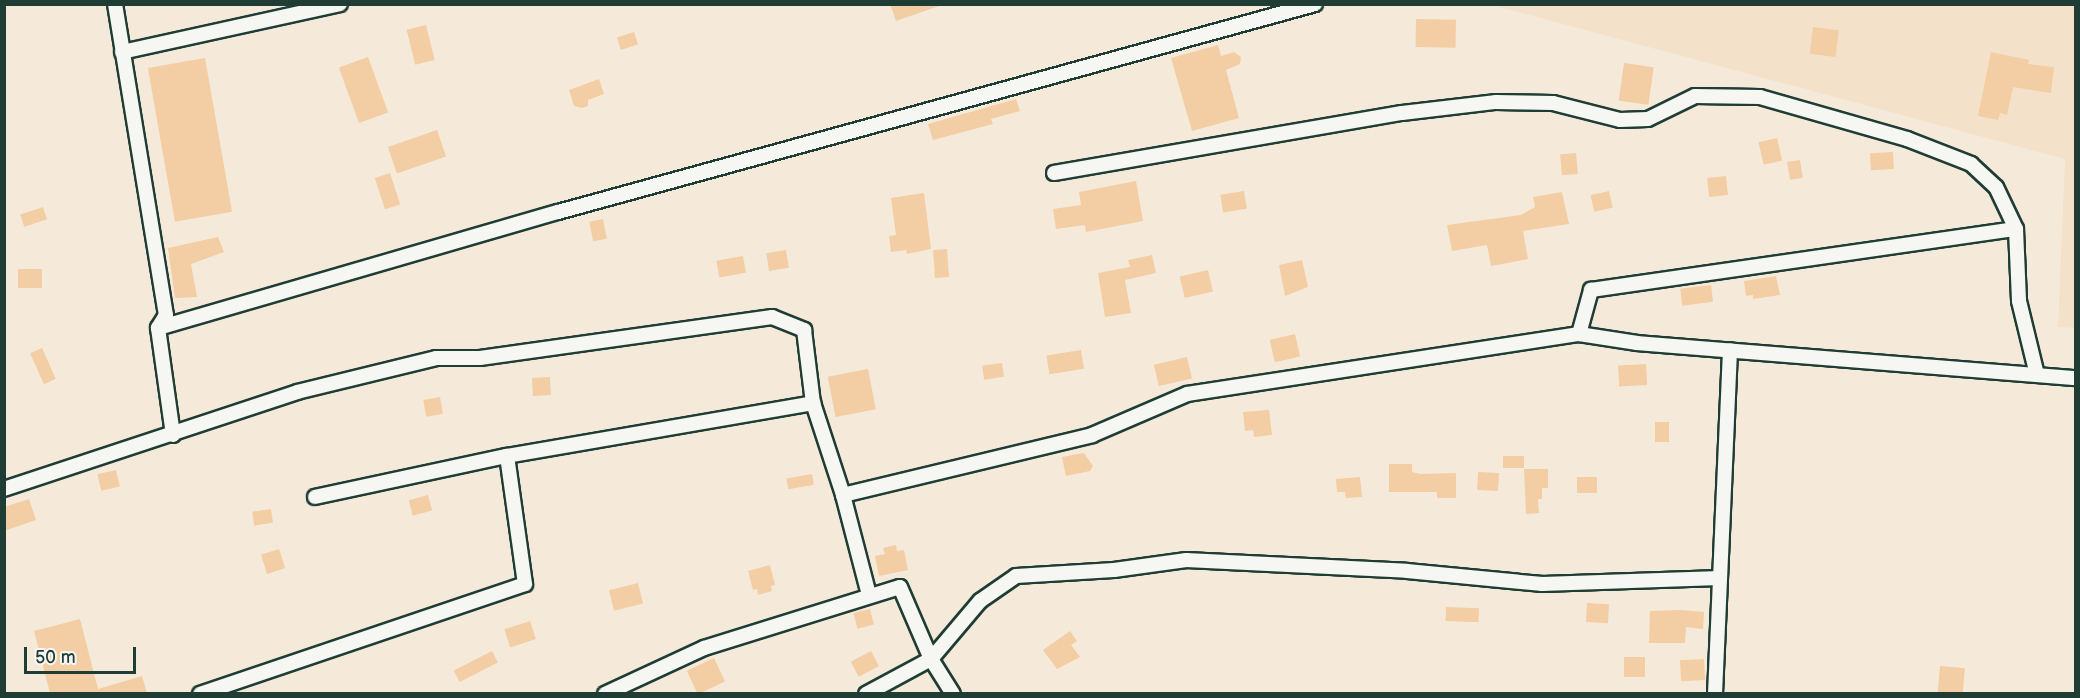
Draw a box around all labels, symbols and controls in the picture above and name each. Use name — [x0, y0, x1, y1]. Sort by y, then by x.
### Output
scale bar — [27, 635, 140, 673]
text: 50 m — [35, 647, 76, 668]

